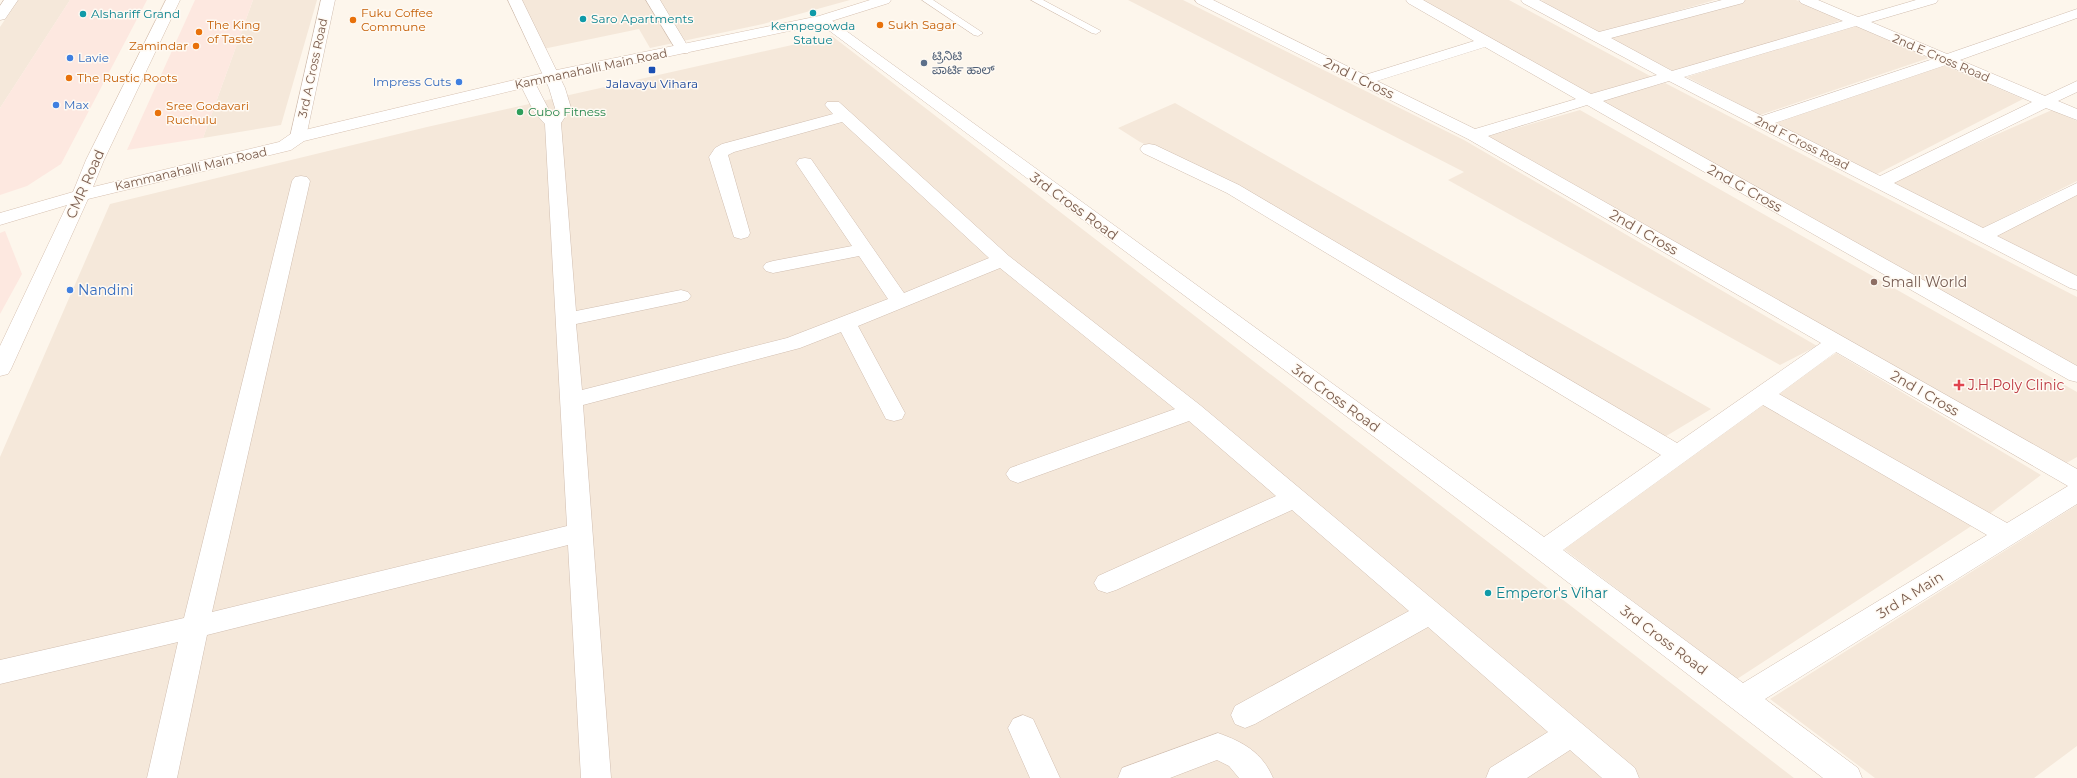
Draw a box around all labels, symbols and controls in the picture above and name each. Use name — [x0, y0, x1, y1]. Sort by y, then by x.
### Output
place label: Fuku Coffee Commune — [361, 5, 433, 34]
place label: Alshariff Grand — [91, 6, 180, 21]
marker: Kempegowda Statue — [808, 8, 818, 18]
marker: Alshariff Grand — [78, 9, 88, 19]
place label: Saro Apartments — [591, 11, 693, 26]
marker: Saro Apartments — [578, 14, 588, 24]
marker: Fuku Coffee Commune — [348, 15, 358, 25]
place label: The King of Taste — [207, 17, 261, 46]
street label: 3rd A Cross Road — [295, 17, 330, 119]
place label: Sukh Sagar — [888, 17, 957, 32]
place label: Kempegowda Statue — [771, 18, 855, 47]
marker: Sukh Sagar — [875, 20, 885, 30]
marker: The King of Taste — [194, 27, 204, 37]
street label: 2nd E Cross Road — [1890, 30, 1992, 85]
place label: Zamindar — [129, 38, 188, 53]
marker: Zamindar — [191, 41, 201, 51]
street label: Kammanahalli Main Road — [513, 45, 669, 92]
place label: ಟ್ರಿನಿಟಿ ಪಾರ್ಟಿ ಹಾಲ್ — [932, 48, 996, 77]
place label: Lavie — [78, 50, 109, 65]
marker: Lavie — [65, 53, 75, 63]
street label: 2nd I Cross — [1321, 53, 1397, 103]
marker: ಟ್ರಿನಿಟಿ ಪಾರ್ಟಿ ಹಾಲ್ — [919, 58, 929, 68]
marker: Jalavayu Vihara — [647, 65, 657, 75]
place label: The Rustic Roots — [77, 70, 178, 85]
marker: The Rustic Roots — [64, 73, 74, 83]
place label: Impress Cuts — [373, 74, 451, 89]
place label: Jalavayu Vihara — [605, 76, 698, 91]
marker: Impress Cuts — [454, 77, 464, 87]
place label: Max — [64, 97, 90, 112]
place label: Sree Godavari Ruchulu — [166, 98, 249, 127]
marker: Max — [51, 100, 61, 110]
place label: Cubo Fitness — [528, 104, 606, 119]
marker: Cubo Fitness — [515, 107, 525, 117]
marker: Sree Godavari Ruchulu — [153, 108, 163, 118]
street label: 2nd F Cross Road — [1753, 112, 1852, 173]
street label: Kammanahalli Main Road — [113, 144, 268, 193]
street label: CMR Road — [62, 147, 108, 221]
street label: 2nd G Cross — [1704, 160, 1786, 216]
street label: 3rd Cross Road — [1026, 168, 1122, 244]
street label: 2nd I Cross — [1606, 205, 1682, 259]
place label: Small World — [1882, 273, 1967, 291]
marker: Small World — [1869, 277, 1879, 287]
place label: Nandini — [78, 281, 134, 299]
marker: Nandini — [65, 285, 75, 295]
street label: 3rd Cross Road — [1288, 360, 1384, 436]
street label: 2nd I Cross — [1887, 366, 1963, 420]
place label: J.H.Poly Clinic — [1967, 376, 2065, 394]
marker: J.H.Poly Clinic — [1953, 379, 1965, 391]
street label: 3rd A Main — [1873, 567, 1947, 623]
place label: Emperor's Vihar — [1496, 584, 1608, 602]
marker: Emperor's Vihar — [1483, 588, 1493, 598]
street label: 3rd Cross Road — [1617, 601, 1711, 679]

